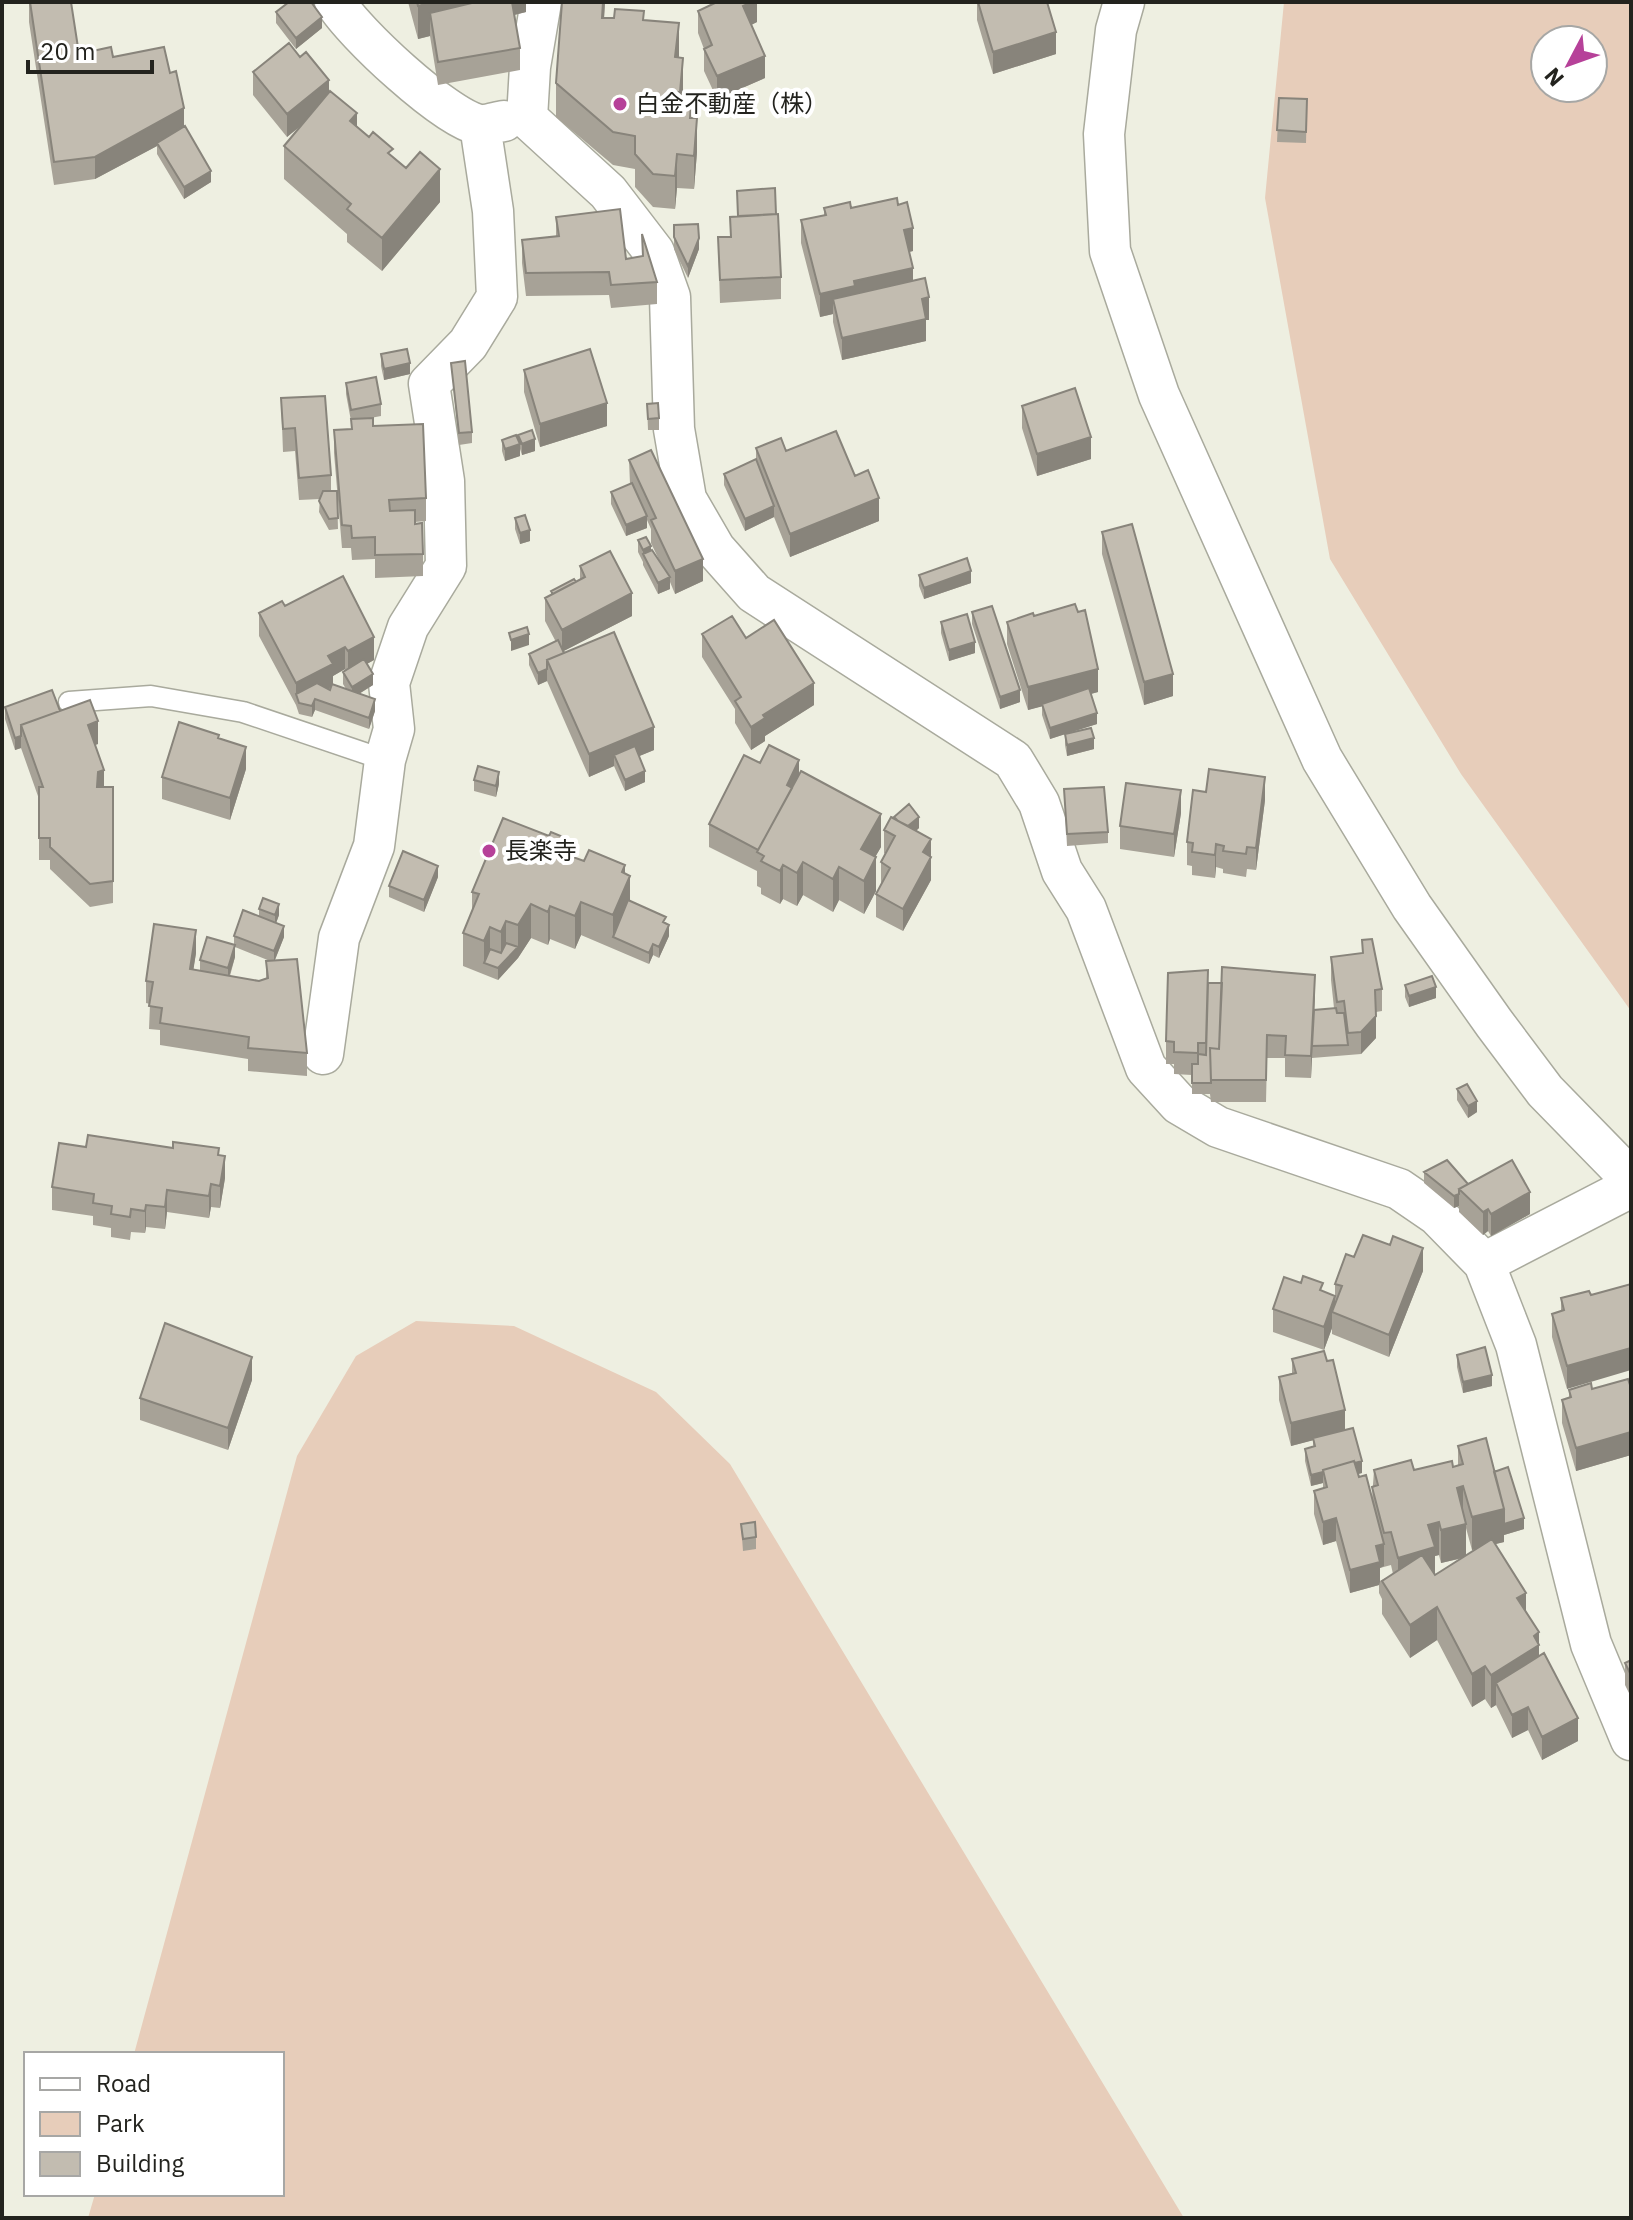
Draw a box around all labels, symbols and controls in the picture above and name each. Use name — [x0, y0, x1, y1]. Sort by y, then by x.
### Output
scale bar — [28, 24, 152, 74]
north arrow — [1529, 24, 1609, 104]
text: 20 m — [40, 35, 95, 67]
text: N — [1537, 62, 1570, 93]
place label: 白金不動産（株） — [636, 87, 828, 119]
marker: 白金不動産（株） — [611, 95, 629, 113]
place label: 長楽寺 — [505, 834, 577, 866]
marker: 長楽寺 — [480, 842, 498, 860]
legend — [24, 2052, 284, 2196]
text: Road — [96, 2067, 151, 2099]
text: Park — [96, 2107, 145, 2139]
text: Building — [96, 2147, 184, 2179]

